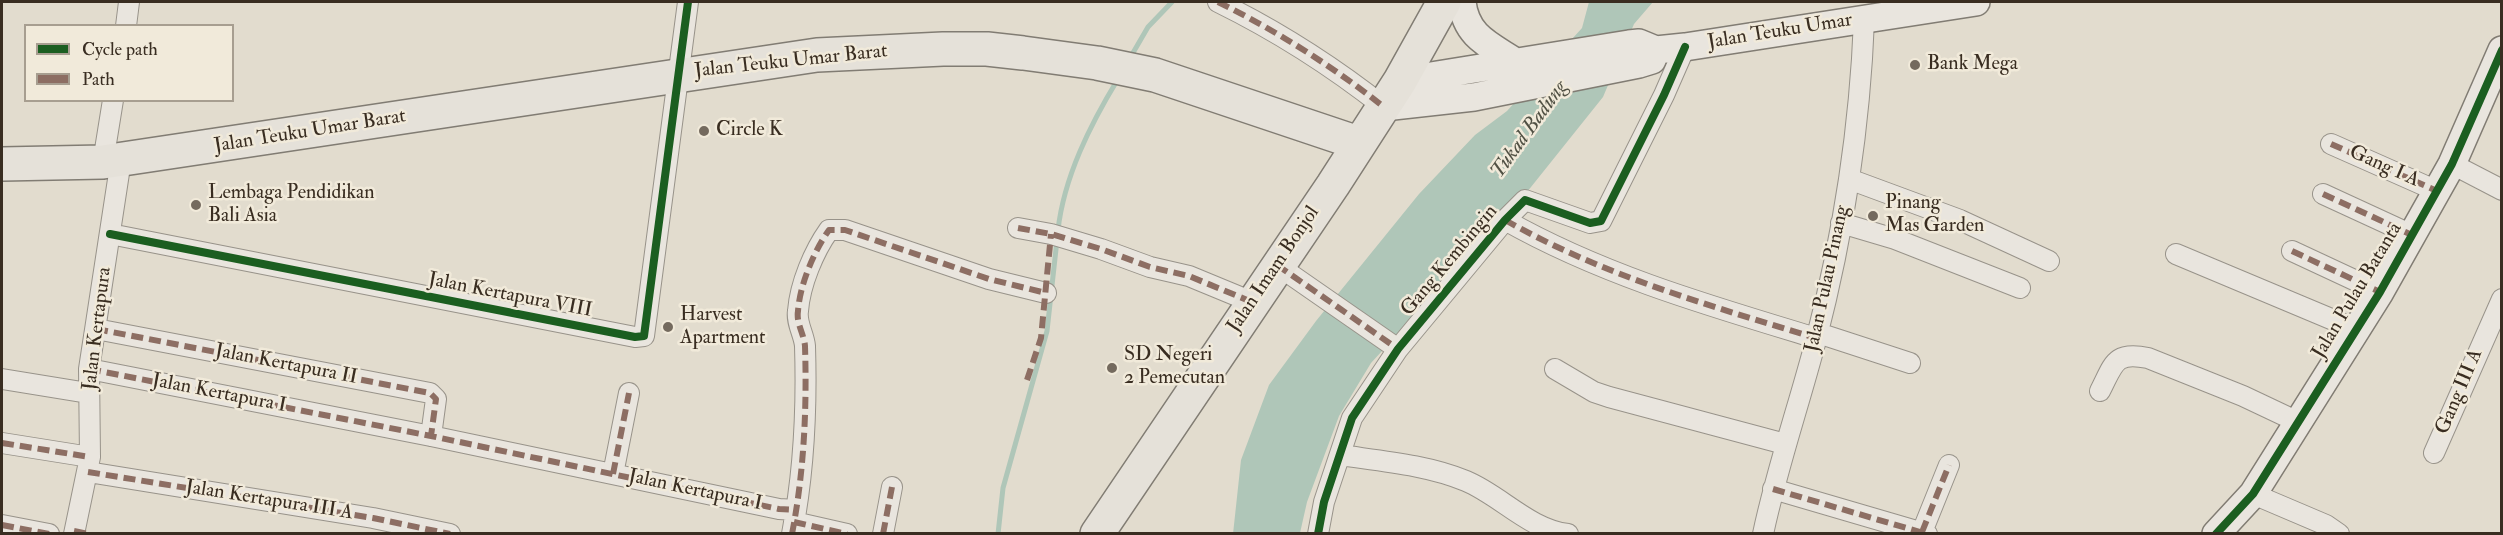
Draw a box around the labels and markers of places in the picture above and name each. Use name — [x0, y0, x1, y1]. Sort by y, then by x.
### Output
place label: Bank Mega — [1927, 53, 2018, 77]
marker: Bank Mega — [1908, 58, 1922, 72]
place label: Circle K — [716, 119, 783, 143]
marker: Circle K — [697, 124, 711, 138]
place label: Lembaga Pendidikan Bali Asia — [208, 182, 375, 229]
place label: Pinang Mas Garden — [1885, 192, 1984, 239]
marker: Lembaga Pendidikan Bali Asia — [189, 198, 203, 212]
marker: Pinang Mas Garden — [1866, 209, 1880, 223]
place label: Harvest Apartment — [680, 304, 765, 351]
marker: Harvest Apartment — [661, 320, 675, 334]
place label: SD Negeri 2 Pemecutan — [1124, 344, 1225, 391]
marker: SD Negeri 2 Pemecutan — [1105, 361, 1119, 375]

